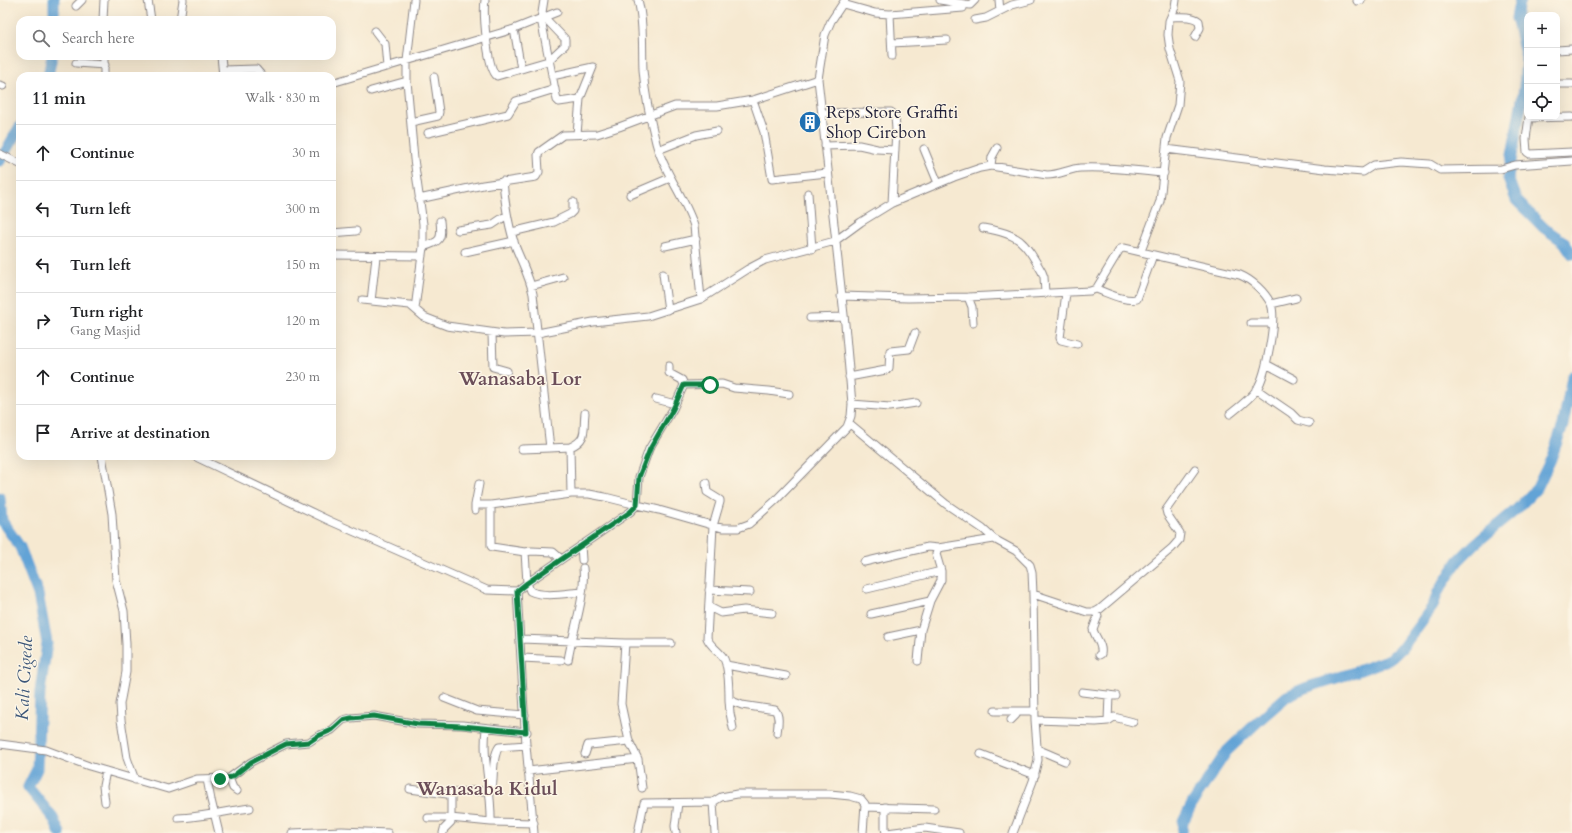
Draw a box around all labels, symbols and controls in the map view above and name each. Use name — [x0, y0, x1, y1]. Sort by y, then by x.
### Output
map controls — [1524, 12, 1560, 120]
button: + — [1524, 12, 1560, 48]
search box — [16, 16, 336, 60]
icon: search — [30, 27, 52, 49]
text: Search here — [62, 28, 135, 48]
button: − — [1524, 48, 1560, 84]
button: locate — [1524, 84, 1560, 120]
text: 11 min — [32, 87, 86, 110]
text: Walk · 830 m — [245, 89, 320, 107]
place label: Reps Store Graffiti Shop Cirebon — [826, 101, 958, 144]
building icon: Reps Store Graffiti Shop Cirebon — [797, 109, 823, 135]
icon: ahead — [32, 142, 54, 164]
text: Continue — [70, 143, 135, 163]
text: 30 m — [292, 144, 320, 162]
icon: left — [32, 198, 54, 220]
text: Turn left — [70, 199, 131, 219]
text: 300 m — [286, 200, 320, 218]
icon: left — [32, 254, 54, 276]
text: Turn left — [70, 255, 131, 275]
text: 150 m — [286, 256, 320, 274]
text: Turn right — [70, 302, 143, 322]
icon: right — [32, 310, 54, 332]
text: 120 m — [286, 312, 320, 330]
text: Gang Masjid — [70, 322, 141, 340]
icon: ahead — [32, 366, 54, 388]
district label: Wanasaba Lor — [458, 366, 582, 392]
text: Continue — [70, 367, 135, 387]
text: 230 m — [286, 368, 320, 386]
route start — [701, 376, 719, 394]
icon: arrive — [32, 422, 54, 444]
text: Arrive at destination — [70, 423, 210, 443]
water label: Kali Cigede — [10, 634, 39, 721]
route end — [211, 770, 229, 788]
district label: Wanasaba Kidul — [415, 776, 558, 802]

